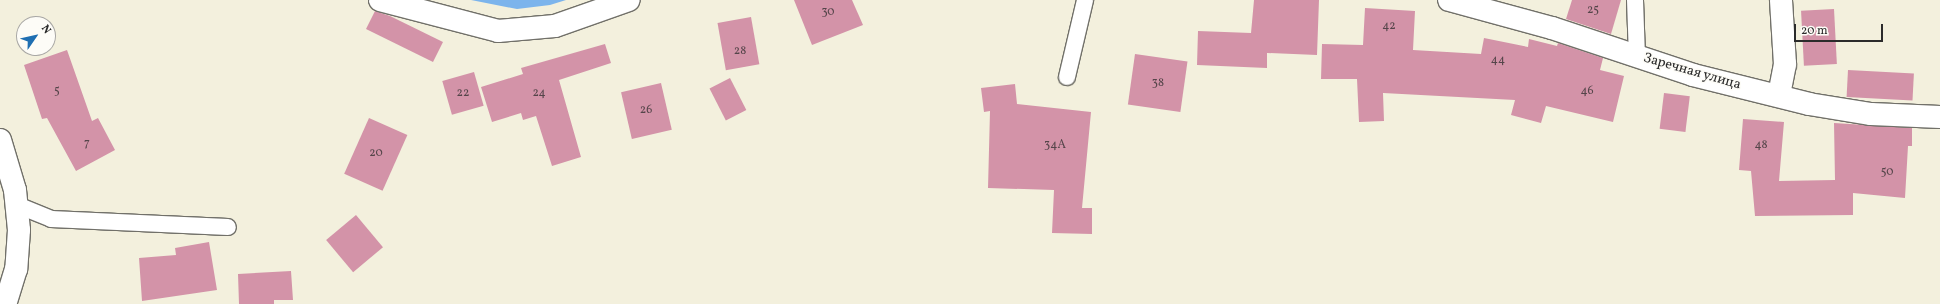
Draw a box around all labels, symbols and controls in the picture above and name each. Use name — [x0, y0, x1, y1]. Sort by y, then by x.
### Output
house number: 25 — [1587, 4, 1599, 18]
house number: 30 — [821, 6, 835, 20]
north arrow — [16, 16, 56, 56]
scale bar — [1796, 16, 1885, 42]
house number: 42 — [1382, 20, 1396, 34]
text: N — [37, 22, 54, 37]
text: 20 m — [1801, 23, 1828, 39]
house number: 28 — [734, 45, 746, 59]
street label: Заречная улица — [1641, 50, 1743, 94]
house number: 44 — [1491, 54, 1505, 68]
house number: 38 — [1152, 77, 1164, 91]
house number: 5 — [54, 85, 60, 99]
house number: 46 — [1580, 85, 1594, 99]
house number: 22 — [457, 87, 469, 101]
house number: 24 — [532, 87, 546, 101]
house number: 26 — [640, 104, 652, 118]
house number: 7 — [84, 137, 90, 151]
house number: 34А — [1044, 139, 1066, 153]
house number: 48 — [1754, 139, 1768, 153]
house number: 20 — [369, 147, 383, 161]
house number: 50 — [1881, 166, 1893, 180]

